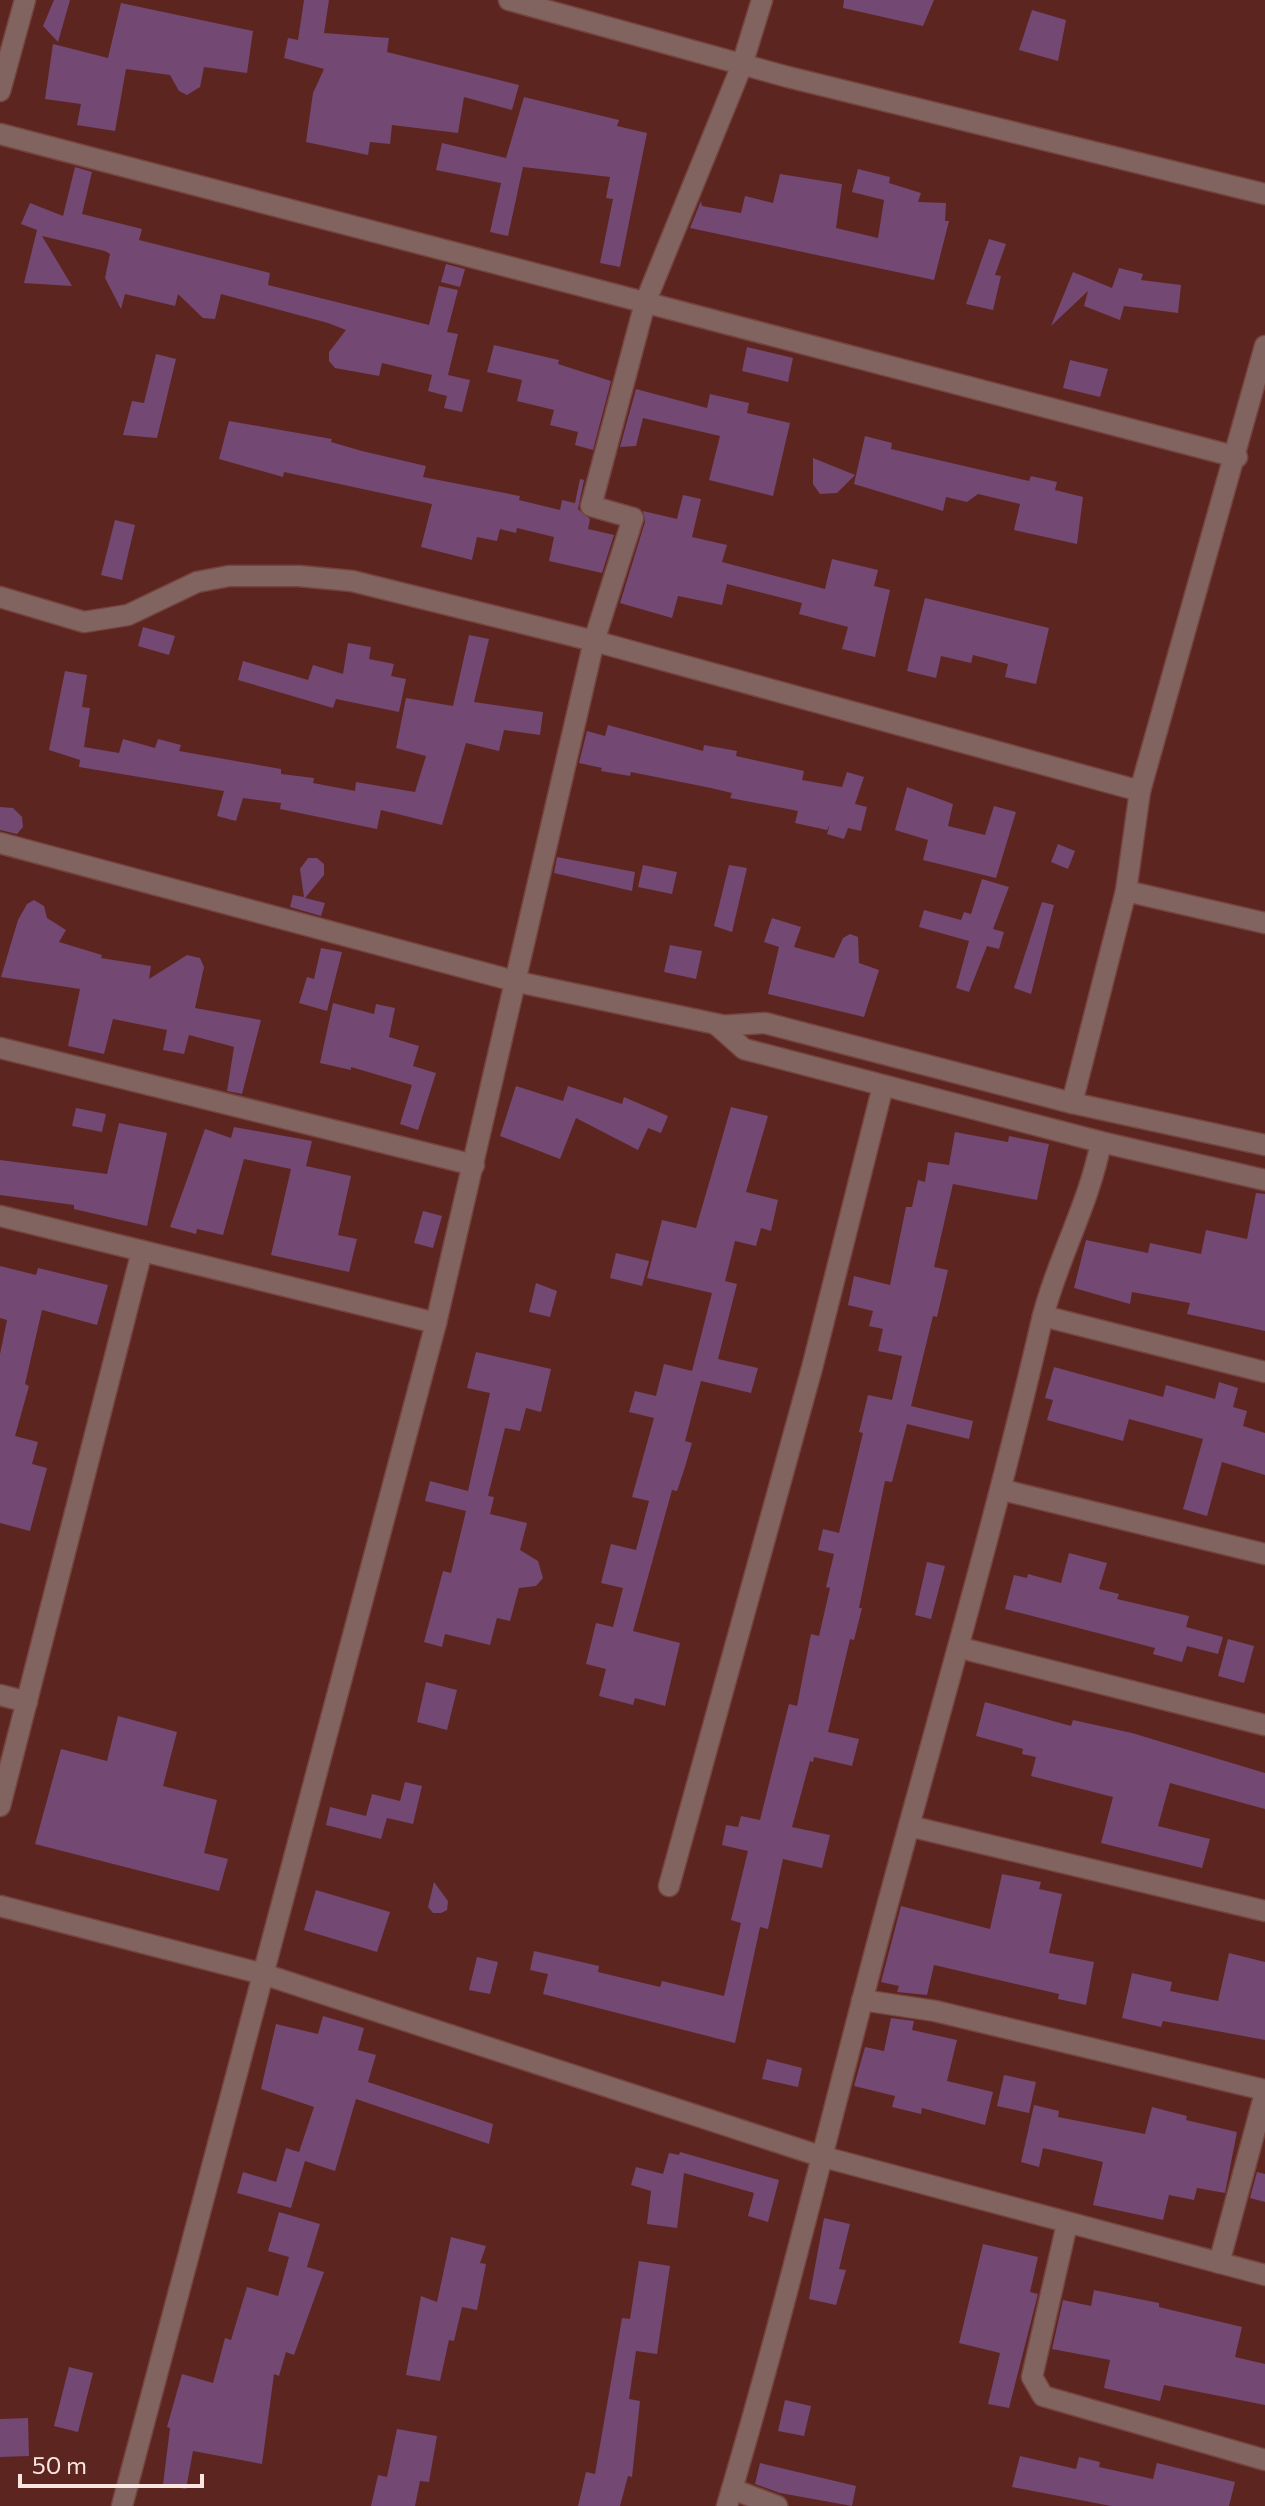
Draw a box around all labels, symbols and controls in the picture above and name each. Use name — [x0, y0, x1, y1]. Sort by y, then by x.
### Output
scale bar — [20, 2438, 202, 2488]
text: 50 m — [32, 2450, 87, 2479]

